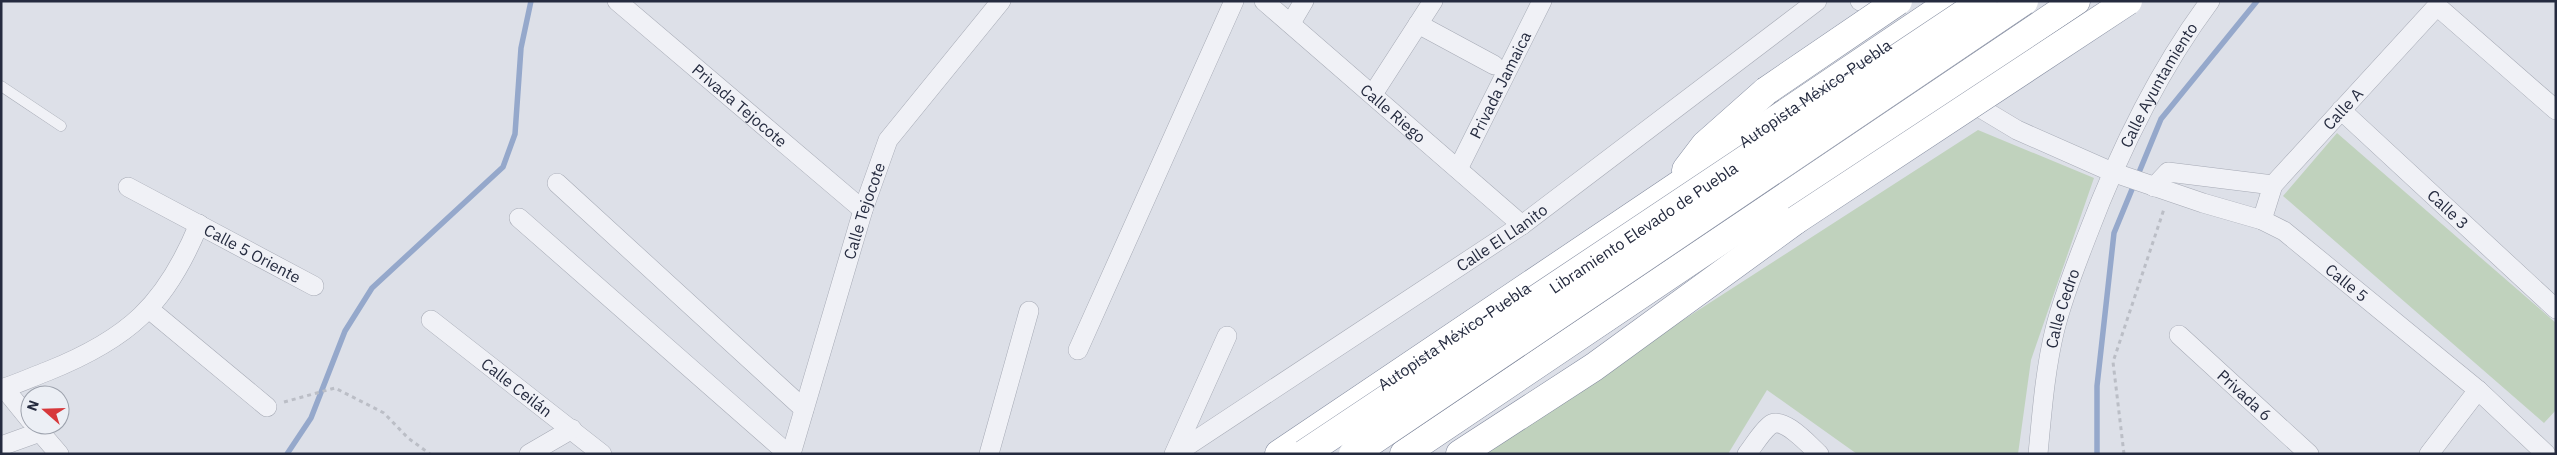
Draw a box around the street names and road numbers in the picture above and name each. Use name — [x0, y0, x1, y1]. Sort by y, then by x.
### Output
street label: Calle Ayuntamiento — [2116, 19, 2202, 151]
street label: Privada Jamaica — [1465, 28, 1535, 142]
street label: Autopista México-Puebla — [1735, 35, 1895, 152]
street label: Privada Tejocote — [688, 59, 791, 151]
street label: Calle Riego — [1356, 79, 1430, 147]
street label: Calle A — [2319, 84, 2367, 134]
street label: Libramiento Elevado de Puebla — [1545, 157, 1742, 298]
street label: Calle Tejocote — [839, 159, 889, 262]
street label: Calle 3 — [2423, 185, 2473, 233]
street label: Calle El Llanito — [1453, 199, 1551, 276]
street label: Calle 5 Oriente — [201, 219, 304, 287]
street label: Calle 5 — [2321, 259, 2372, 306]
street label: Calle Cedro — [2041, 266, 2084, 350]
street label: Autopista México-Puebla — [1374, 277, 1535, 395]
street label: Calle Ceilán — [477, 353, 556, 421]
street label: Privada 6 — [2213, 365, 2276, 425]

